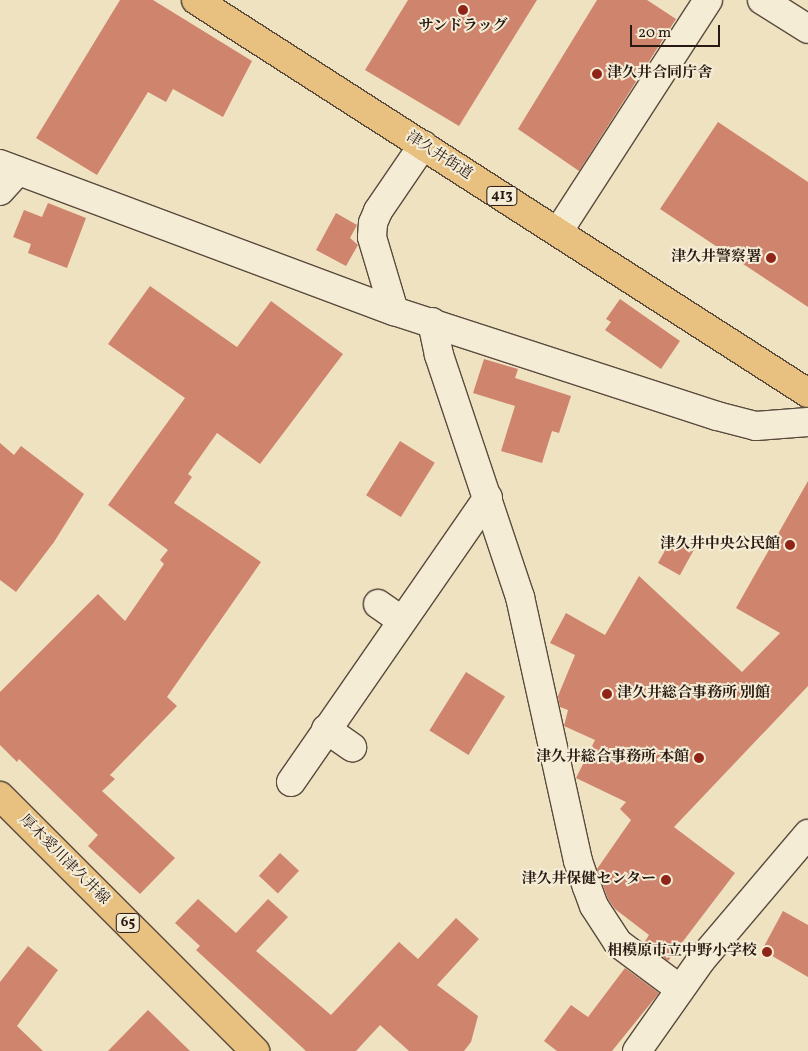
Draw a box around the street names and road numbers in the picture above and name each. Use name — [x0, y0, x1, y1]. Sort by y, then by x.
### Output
street label: 津久井街道 — [403, 128, 475, 184]
road number: 413 — [486, 185, 518, 208]
street label: 厚木愛川津久井線 — [15, 811, 113, 909]
road number: 65 — [116, 911, 140, 934]

